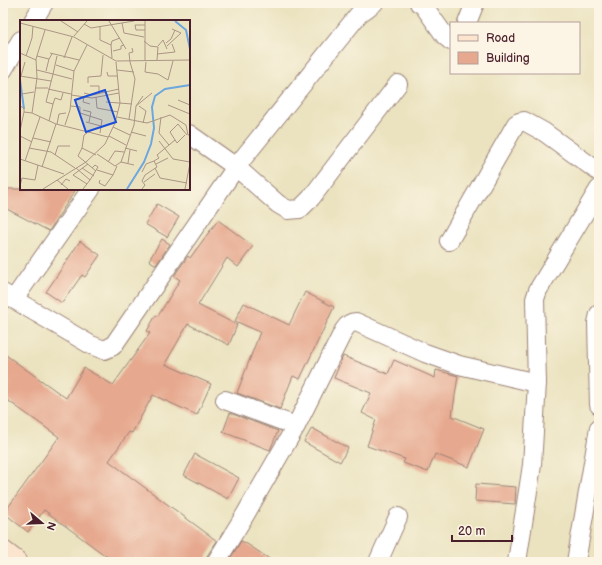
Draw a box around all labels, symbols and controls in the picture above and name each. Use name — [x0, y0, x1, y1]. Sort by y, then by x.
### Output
inset map — [20, 20, 190, 190]
legend — [450, 22, 580, 74]
text: Road — [486, 31, 515, 46]
text: Building — [486, 51, 530, 66]
north arrow — [22, 503, 62, 543]
scale bar — [452, 517, 512, 543]
text: N — [43, 520, 58, 532]
text: 20 m — [458, 524, 485, 539]

